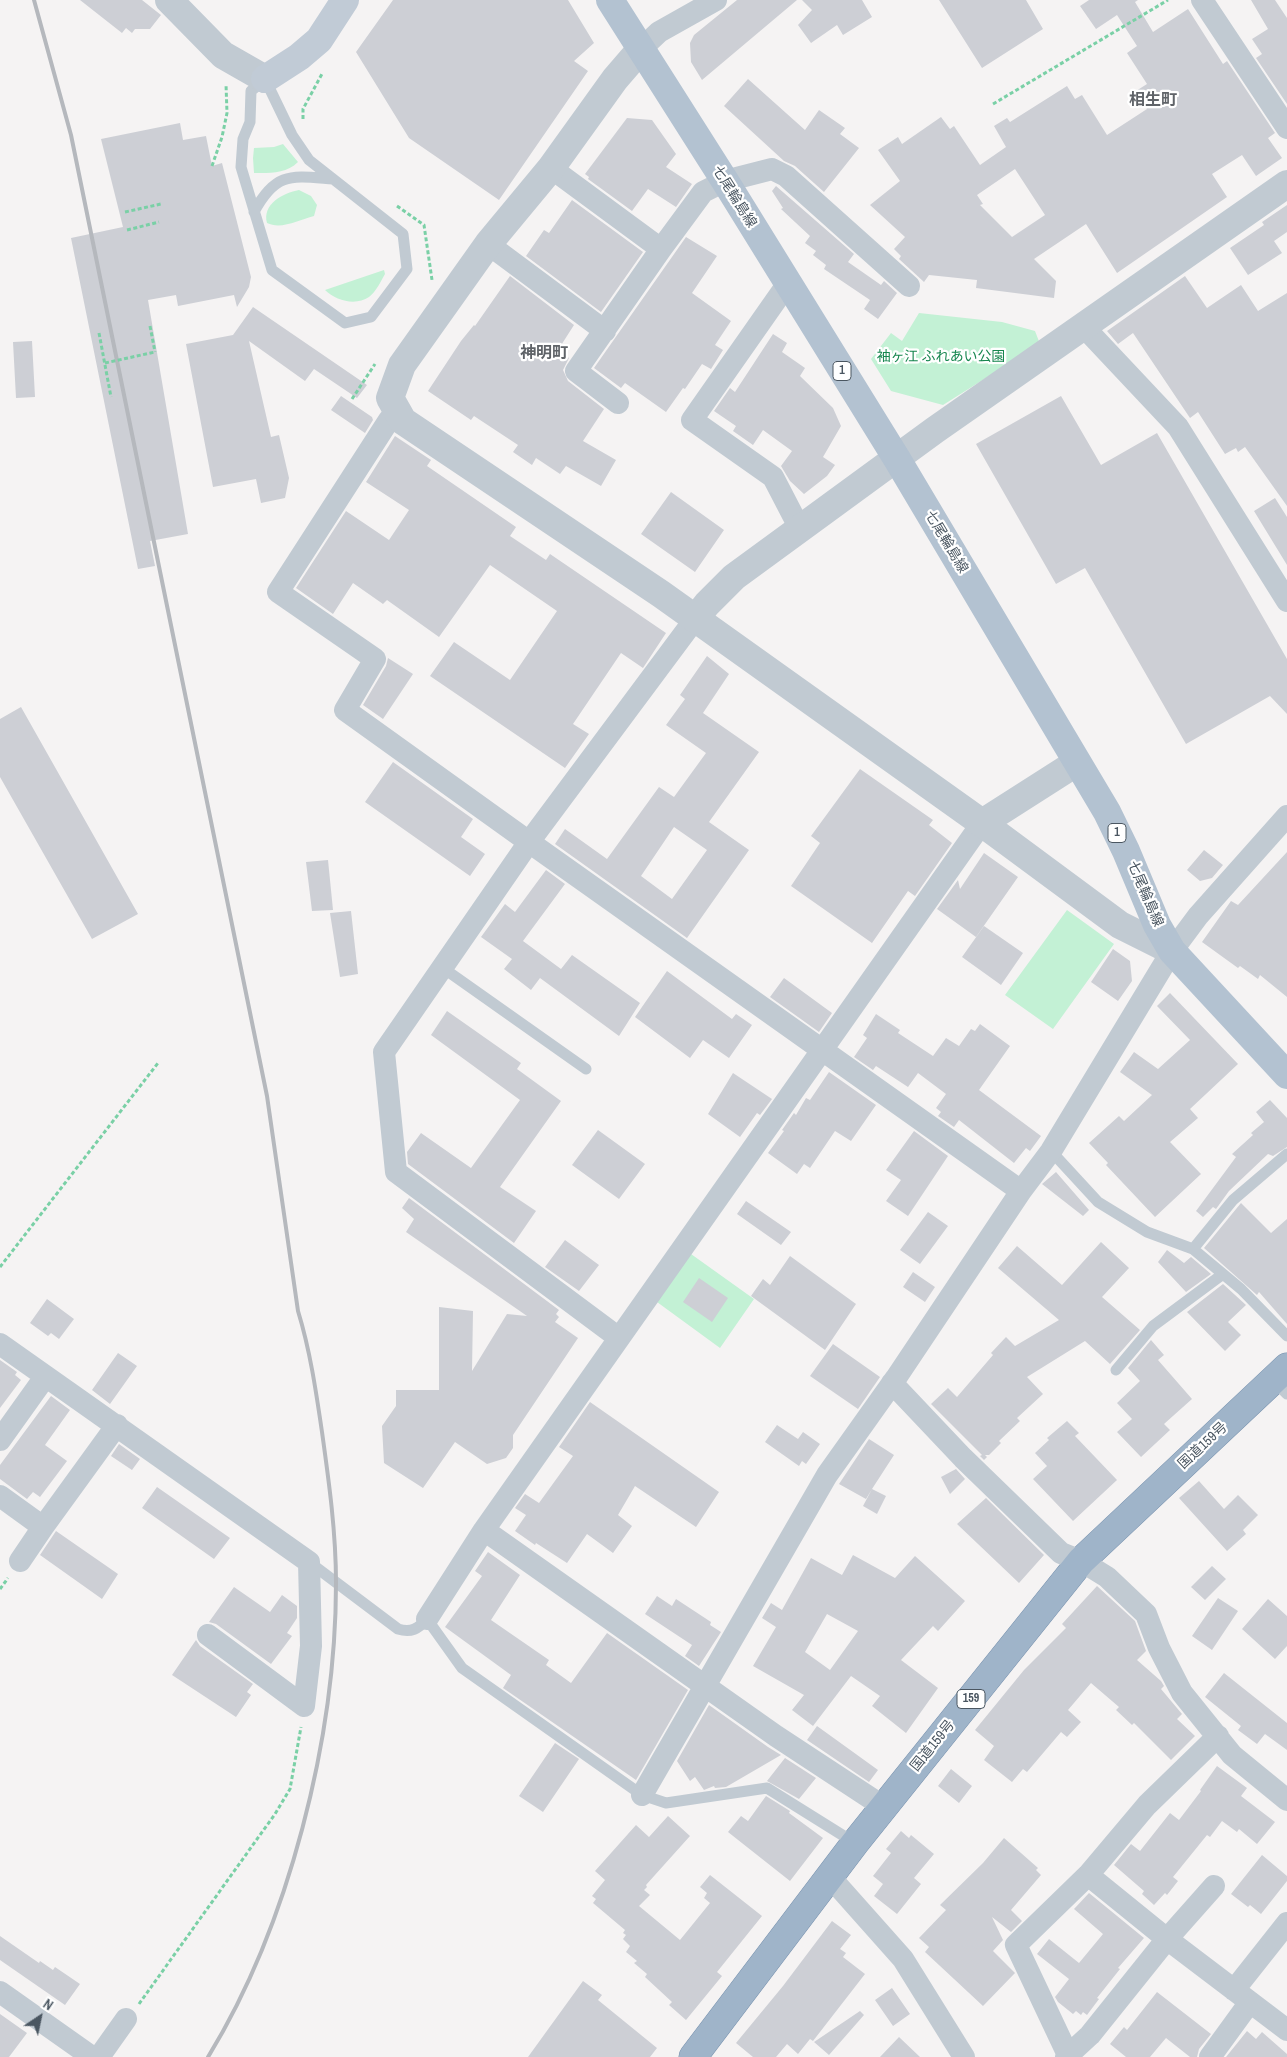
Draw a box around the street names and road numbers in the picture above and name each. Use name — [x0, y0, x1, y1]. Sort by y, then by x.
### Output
street label: 七尾輪島線 — [708, 163, 760, 231]
road number: 1 — [833, 362, 851, 381]
street label: 七尾輪島線 — [921, 508, 971, 576]
road number: 1 — [1108, 824, 1126, 842]
street label: 七尾輪島線 — [1124, 859, 1166, 929]
street label: 国道159号 — [1175, 1419, 1231, 1473]
road number: 159 — [957, 1690, 985, 1708]
street label: 国道159号 — [907, 1717, 959, 1775]

